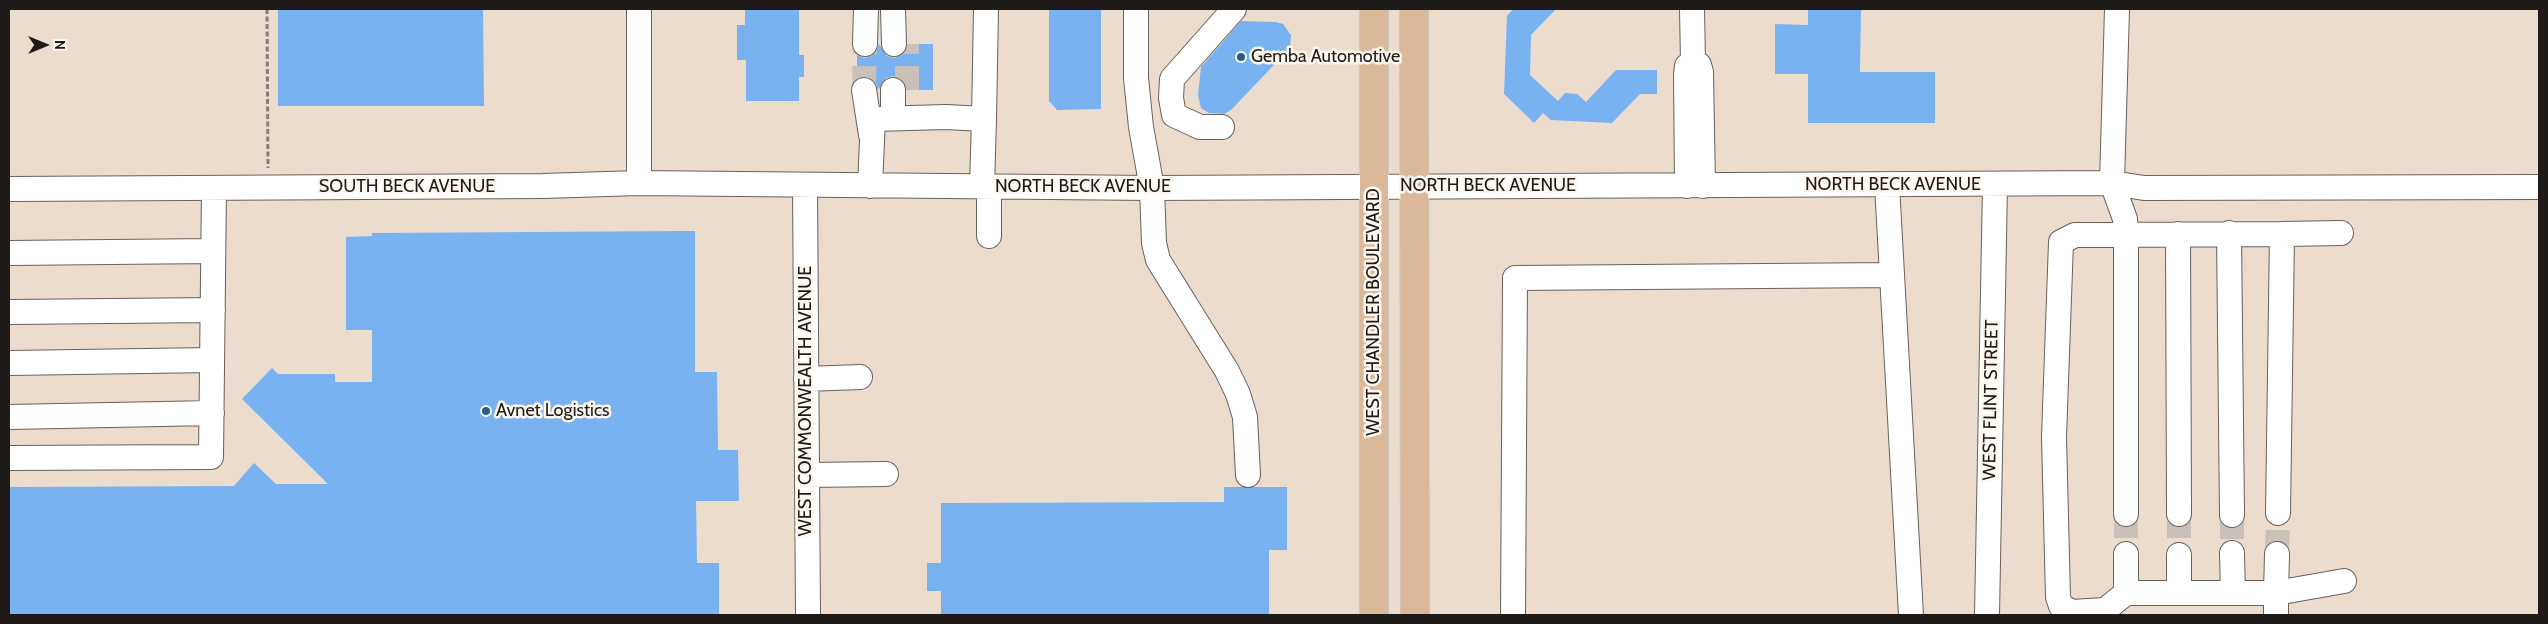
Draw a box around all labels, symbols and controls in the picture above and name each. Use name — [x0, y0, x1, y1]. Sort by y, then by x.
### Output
north arrow — [20, 20, 70, 70]
text: N — [51, 40, 69, 50]
place label: Gemba Automotive — [1251, 46, 1400, 68]
marker: Gemba Automotive — [1235, 51, 1247, 63]
street label: NORTH BECK AVENUE — [1805, 174, 1981, 196]
street label: NORTH BECK AVENUE — [1400, 175, 1576, 197]
street label: SOUTH BECK AVENUE — [319, 176, 495, 198]
street label: NORTH BECK AVENUE — [995, 176, 1171, 198]
street label: WEST CHANDLER BOULEVARD — [1363, 188, 1385, 436]
street label: WEST COMMONWEALTH AVENUE — [795, 266, 817, 536]
street label: WEST FLINT STREET — [1979, 319, 2003, 481]
place label: Avnet Logistics — [496, 400, 610, 422]
marker: Avnet Logistics — [480, 405, 492, 417]

